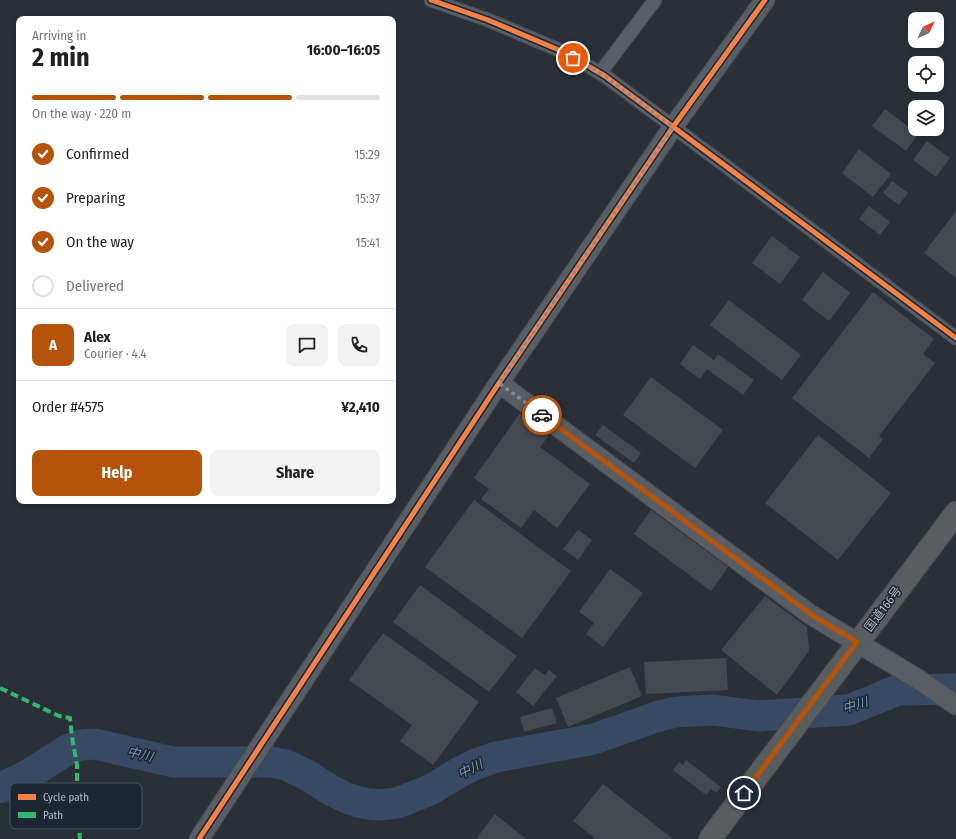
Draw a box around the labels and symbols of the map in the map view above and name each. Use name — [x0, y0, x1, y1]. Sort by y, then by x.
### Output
north arrow — [908, 12, 944, 48]
pin — [556, 41, 590, 75]
courier — [522, 395, 562, 435]
street label: 国道166号 — [862, 584, 904, 634]
water label: 中川 — [840, 694, 871, 716]
water label: 中川 — [126, 744, 156, 765]
water label: 中川 — [455, 756, 487, 781]
pin — [727, 776, 761, 810]
legend — [10, 783, 142, 829]
text: Cycle path — [43, 791, 89, 804]
text: Path — [43, 809, 63, 822]

